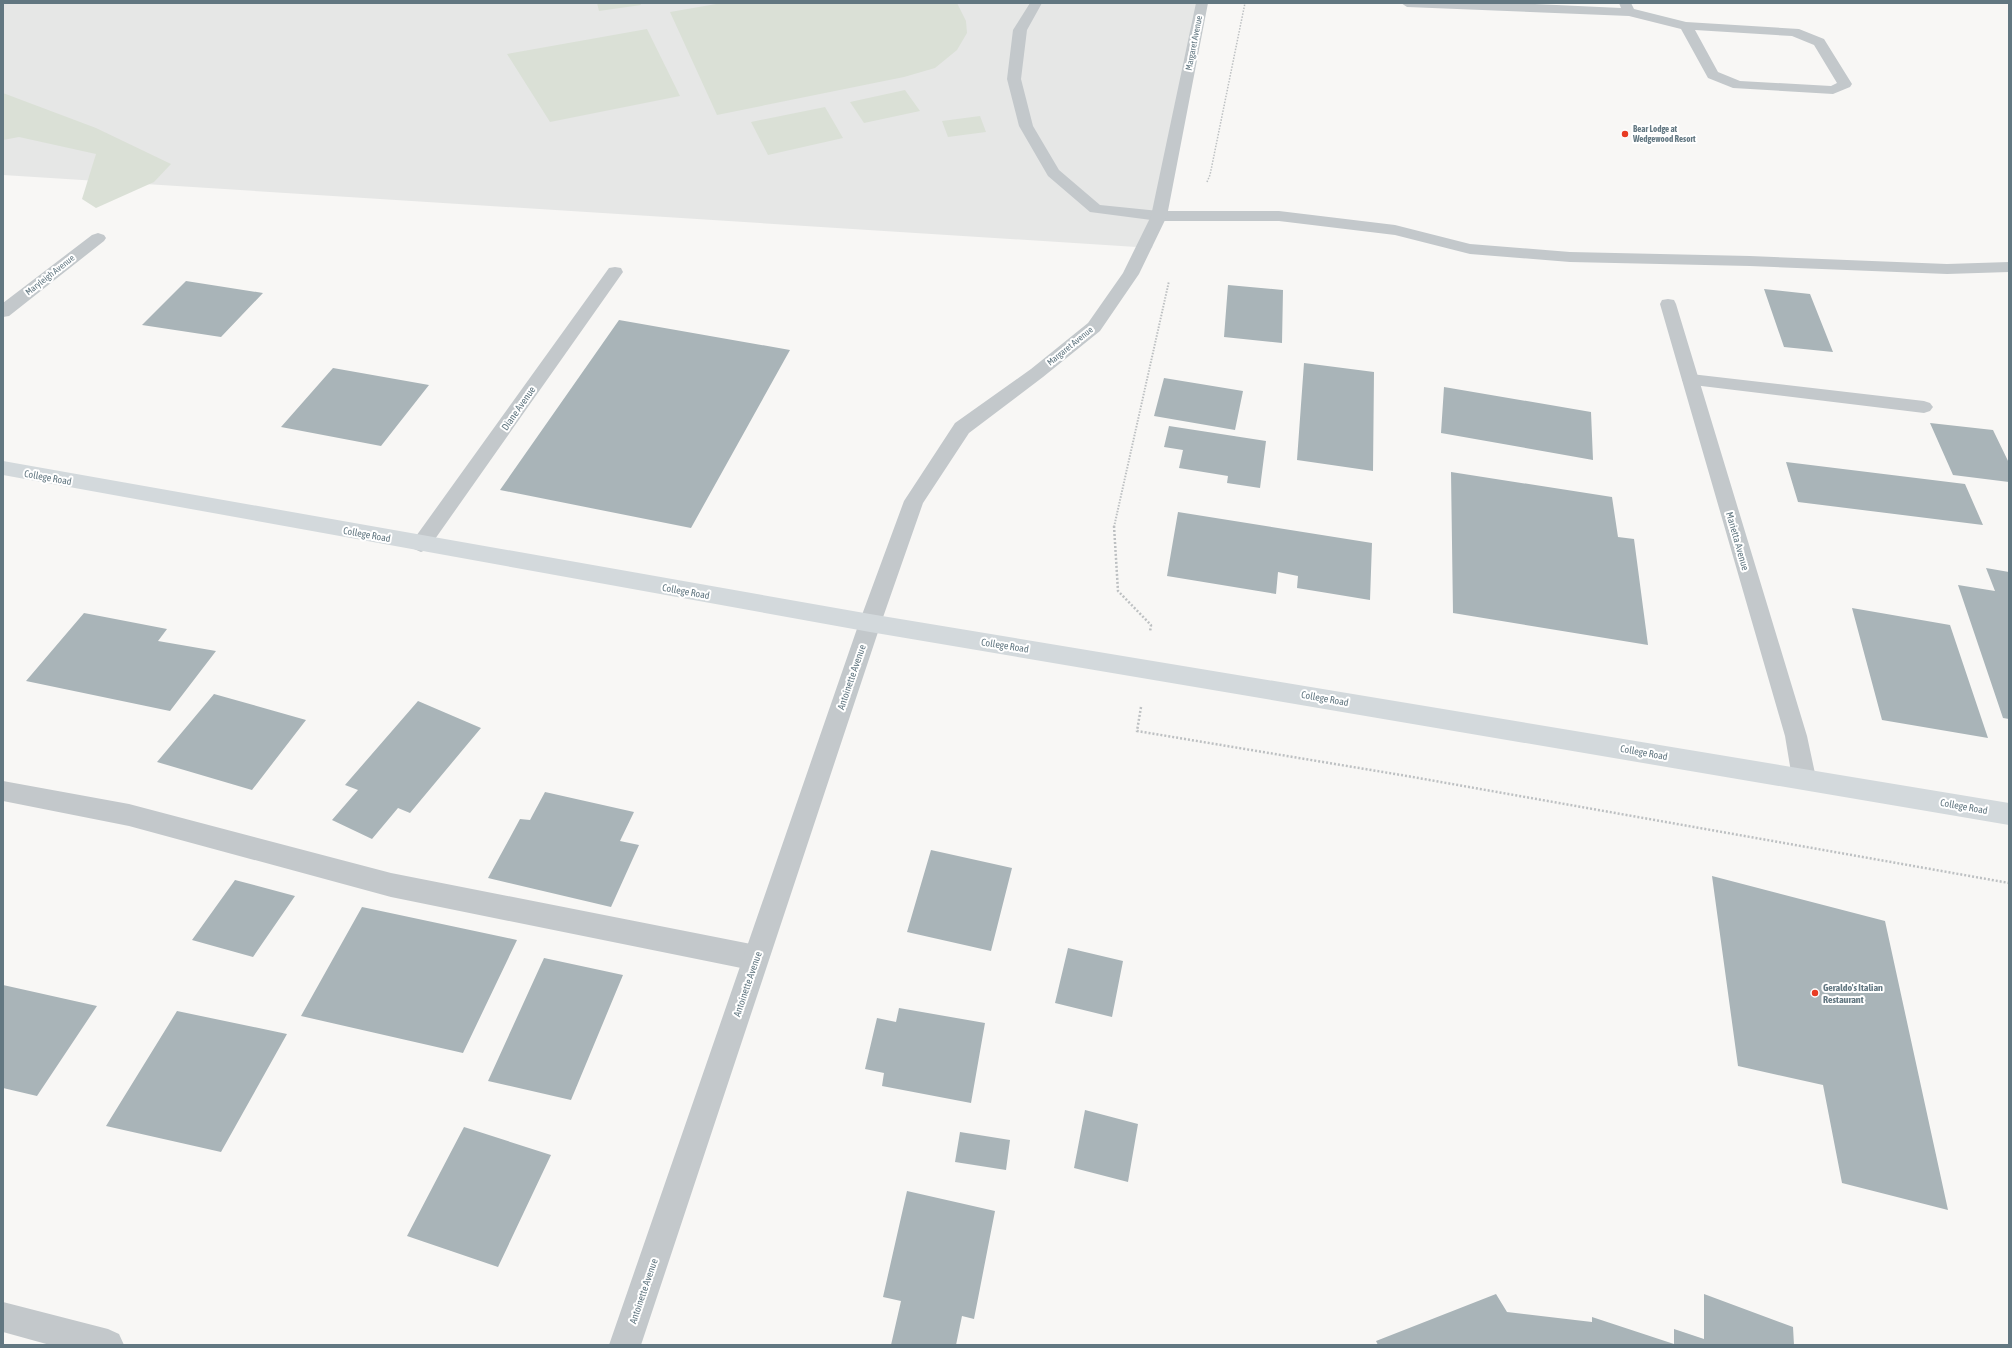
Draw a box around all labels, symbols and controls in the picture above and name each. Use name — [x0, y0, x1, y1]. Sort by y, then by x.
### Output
street label: Margaret Avenue — [1184, 15, 1204, 71]
place label: Bear Lodge at Wedgewood Resort — [1632, 124, 1696, 144]
marker: Bear Lodge at Wedgewood Resort — [1620, 129, 1630, 139]
street label: Maryleigh Avenue — [24, 253, 76, 297]
street label: Margaret Avenue — [1045, 325, 1095, 367]
street label: Diane Avenue — [499, 384, 538, 432]
street label: College Road — [23, 468, 73, 487]
street label: Marietta Avenue — [1724, 510, 1751, 572]
street label: College Road — [342, 525, 392, 544]
street label: College Road — [661, 582, 711, 601]
street label: College Road — [980, 636, 1030, 655]
street label: Antoinette Avenue — [835, 643, 868, 711]
street label: College Road — [1300, 689, 1350, 708]
street label: College Road — [1619, 743, 1669, 762]
street label: College Road — [1939, 797, 1989, 816]
street label: Antoinette Avenue — [731, 950, 764, 1018]
place label: Geraldo's Italian Restaurant — [1823, 982, 1883, 1005]
marker: Geraldo's Italian Restaurant — [1810, 988, 1820, 998]
street label: Antoinette Avenue — [627, 1257, 660, 1325]

